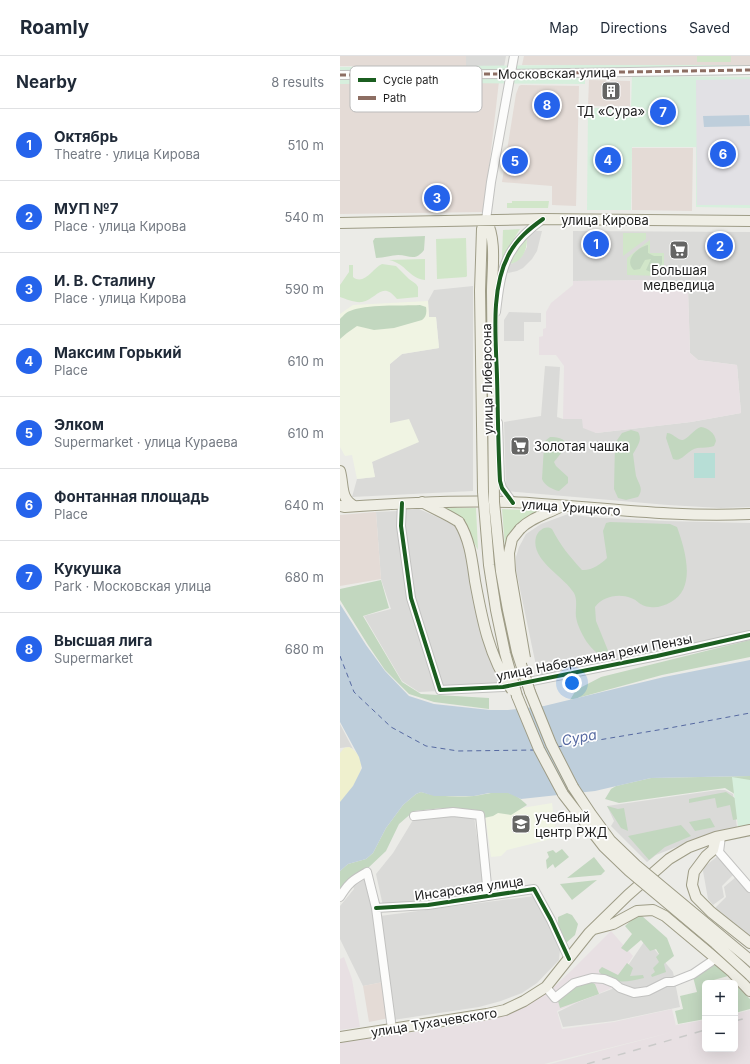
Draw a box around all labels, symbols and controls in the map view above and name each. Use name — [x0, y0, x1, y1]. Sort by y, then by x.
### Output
text: Roamly — [20, 16, 89, 39]
text: Map — [549, 19, 578, 36]
text: Directions — [600, 19, 667, 36]
text: Saved — [689, 19, 730, 36]
street label: Московская улица — [498, 64, 616, 82]
legend — [350, 66, 482, 112]
text: Nearby — [16, 72, 77, 92]
text: Cycle path — [383, 73, 439, 87]
text: 8 results — [271, 74, 324, 90]
building icon: ТД «Сура» — [600, 80, 622, 102]
pin: 8 — [534, 90, 560, 120]
text: Path — [383, 91, 406, 105]
pin: 7 — [650, 97, 676, 127]
place label: ТД «Сура» — [577, 103, 645, 119]
text: Октябрь — [54, 127, 118, 146]
text: 1 — [26, 137, 32, 153]
text: 510 m — [288, 137, 324, 153]
pin: 6 — [710, 139, 736, 169]
pin: 4 — [595, 145, 621, 175]
text: Theatre · улица Кирова — [54, 146, 200, 162]
pin: 5 — [502, 146, 528, 176]
pin: 3 — [424, 183, 450, 213]
text: МУП №7 — [54, 199, 118, 218]
text: 2 — [25, 209, 33, 225]
text: 540 m — [284, 209, 324, 225]
street label: улица Кирова — [561, 212, 649, 228]
text: Place · улица Кирова — [54, 218, 186, 234]
pin: 1 — [583, 229, 609, 259]
pin: 2 — [707, 231, 733, 261]
supermarket icon: Большая медведица — [668, 239, 690, 261]
place label: Большая медведица — [643, 262, 715, 293]
text: И. В. Сталину — [54, 271, 156, 290]
text: 3 — [25, 281, 33, 297]
text: 590 m — [285, 281, 324, 297]
text: Place · улица Кирова — [54, 290, 186, 306]
street label: улица Либерсона — [478, 323, 496, 435]
text: Максим Горький — [54, 343, 181, 362]
text: 4 — [25, 353, 33, 369]
text: 610 m — [287, 353, 324, 369]
text: Place — [54, 362, 88, 378]
text: Элком — [54, 415, 104, 434]
text: 5 — [25, 425, 33, 441]
text: 610 m — [287, 425, 324, 441]
text: Supermarket · улица Кураева — [54, 434, 238, 450]
supermarket icon: Золотая чашка — [509, 435, 531, 457]
place label: Золотая чашка — [534, 438, 629, 454]
text: Фонтанная площадь — [54, 487, 209, 506]
street label: улица Урицкого — [521, 496, 621, 518]
text: 6 — [25, 497, 33, 513]
text: 640 m — [284, 497, 324, 513]
text: Place — [54, 506, 88, 522]
text: Кукушка — [54, 559, 121, 578]
text: 7 — [25, 569, 33, 585]
text: 680 m — [285, 569, 324, 585]
text: Park · Московская улица — [54, 578, 211, 594]
street label: улица Набережная реки Пензы — [495, 630, 693, 684]
text: Высшая лига — [54, 631, 152, 650]
text: 8 — [25, 641, 33, 657]
text: 680 m — [285, 641, 324, 657]
text: Supermarket — [54, 650, 133, 666]
your location — [562, 673, 582, 693]
water label: Сура — [560, 725, 598, 749]
place label: учебный центр РЖД — [535, 809, 608, 840]
school or university icon: учебный центр РЖД — [510, 813, 532, 835]
street label: Инсарская улица — [413, 872, 525, 904]
map controls — [702, 980, 738, 1052]
button: + — [702, 980, 738, 1016]
street label: улица Тухачевского — [370, 1004, 498, 1040]
button: − — [702, 1016, 738, 1052]

